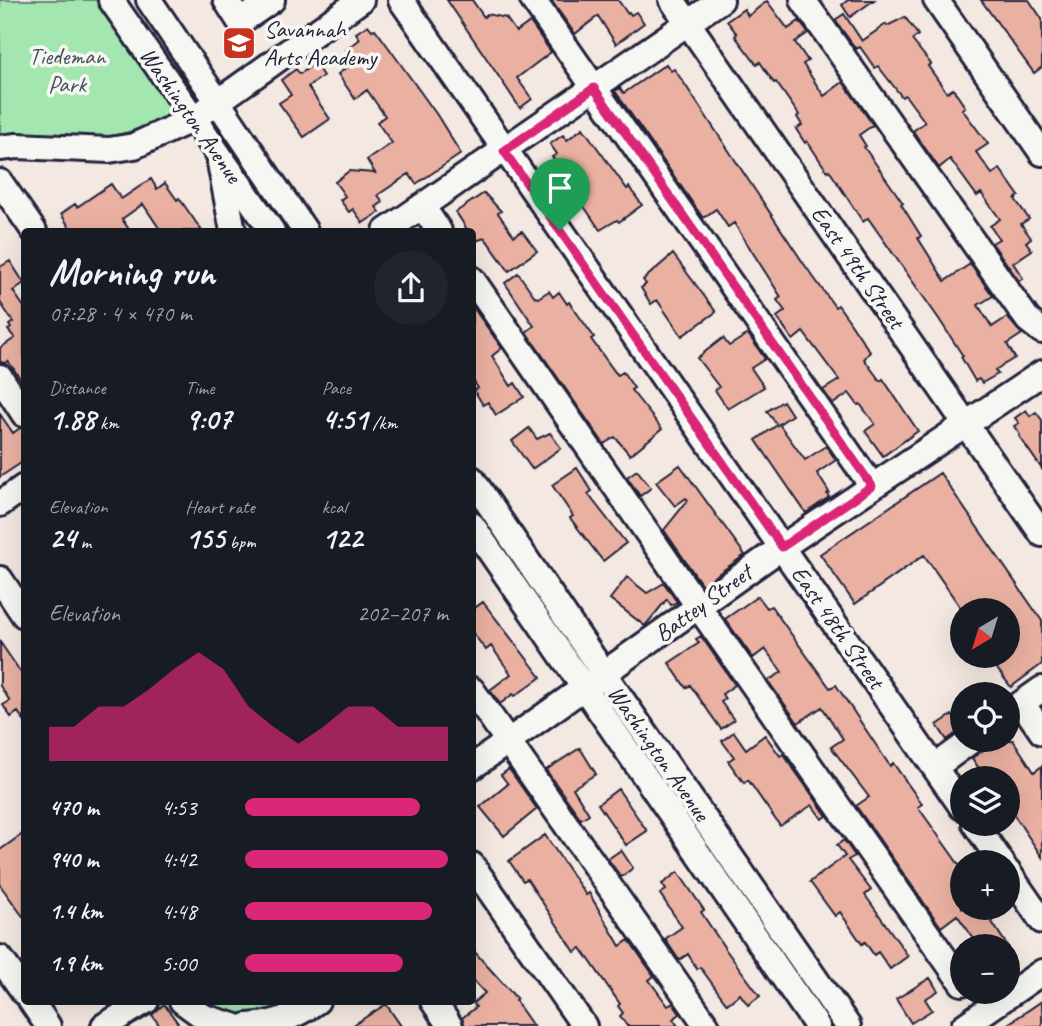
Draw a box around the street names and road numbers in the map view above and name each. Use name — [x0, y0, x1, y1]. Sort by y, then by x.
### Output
street label: Washington Avenue — [133, 41, 250, 190]
street label: East 49th Street — [805, 200, 913, 336]
street label: Battey Street — [649, 556, 760, 648]
street label: East 48th Street — [785, 560, 893, 696]
street label: Washington Avenue — [601, 679, 718, 828]

